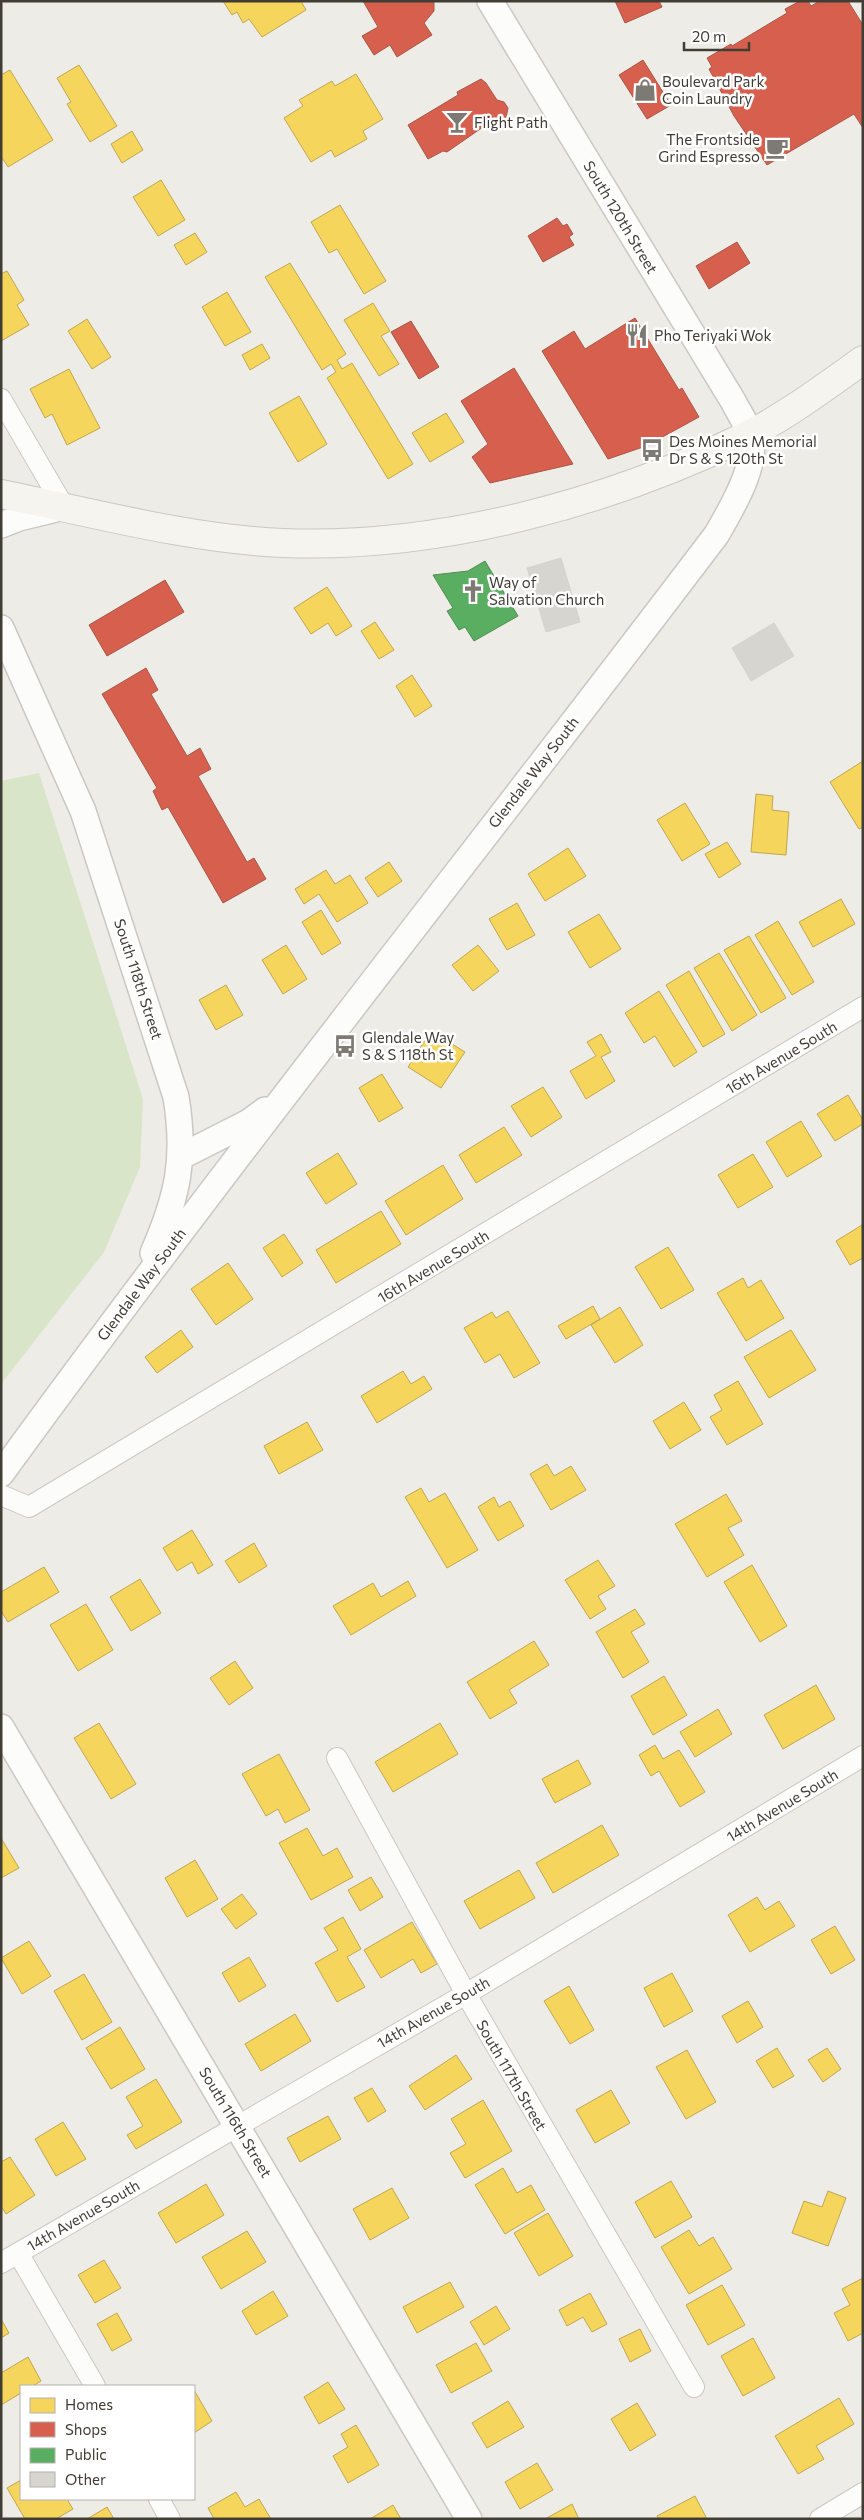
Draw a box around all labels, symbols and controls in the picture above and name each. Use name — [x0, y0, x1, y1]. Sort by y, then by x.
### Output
scale bar — [684, 20, 749, 52]
text: 20 m — [692, 27, 726, 45]
place label: Boulevard Park Coin Laundry — [662, 72, 765, 107]
shop icon: Boulevard Park Coin Laundry — [632, 77, 658, 103]
bar icon: Flight Path — [444, 109, 470, 135]
place label: Flight Path — [474, 113, 548, 131]
place label: The Frontside Grind Espresso — [658, 130, 760, 165]
cafe icon: The Frontside Grind Espresso — [764, 135, 790, 161]
street label: South 120th Street — [580, 157, 662, 277]
restaurant icon: Pho Teriyaki Wok — [624, 322, 650, 348]
place label: Pho Teriyaki Wok — [654, 326, 772, 344]
place label: Des Moines Memorial Dr S & S 120th St — [669, 432, 817, 467]
bus stop icon: Des Moines Memorial Dr S & S 120th St — [639, 437, 665, 463]
place label: Way of Salvation Church — [489, 573, 604, 608]
church icon: Way of Salvation Church — [460, 578, 486, 604]
street label: Glendale Way South — [484, 713, 582, 831]
street label: South 118th Street — [111, 916, 167, 1042]
street label: 16th Avenue South — [722, 1017, 840, 1097]
place label: Glendale Way S & S 118th St — [362, 1028, 455, 1063]
bus stop icon: Glendale Way S & S 118th St — [332, 1033, 358, 1059]
street label: Glendale Way South — [93, 1224, 189, 1344]
street label: 16th Avenue South — [374, 1226, 492, 1306]
street label: 14th Avenue South — [723, 1765, 841, 1845]
street label: 14th Avenue South — [374, 1973, 492, 2051]
street label: South 117th Street — [473, 2017, 551, 2133]
street label: South 116th Street — [196, 2063, 276, 2181]
street label: 14th Avenue South — [24, 2176, 142, 2254]
legend — [20, 2385, 195, 2500]
text: Homes — [65, 2395, 113, 2413]
text: Shops — [65, 2420, 107, 2438]
text: Public — [65, 2445, 107, 2463]
text: Other — [65, 2470, 106, 2488]

